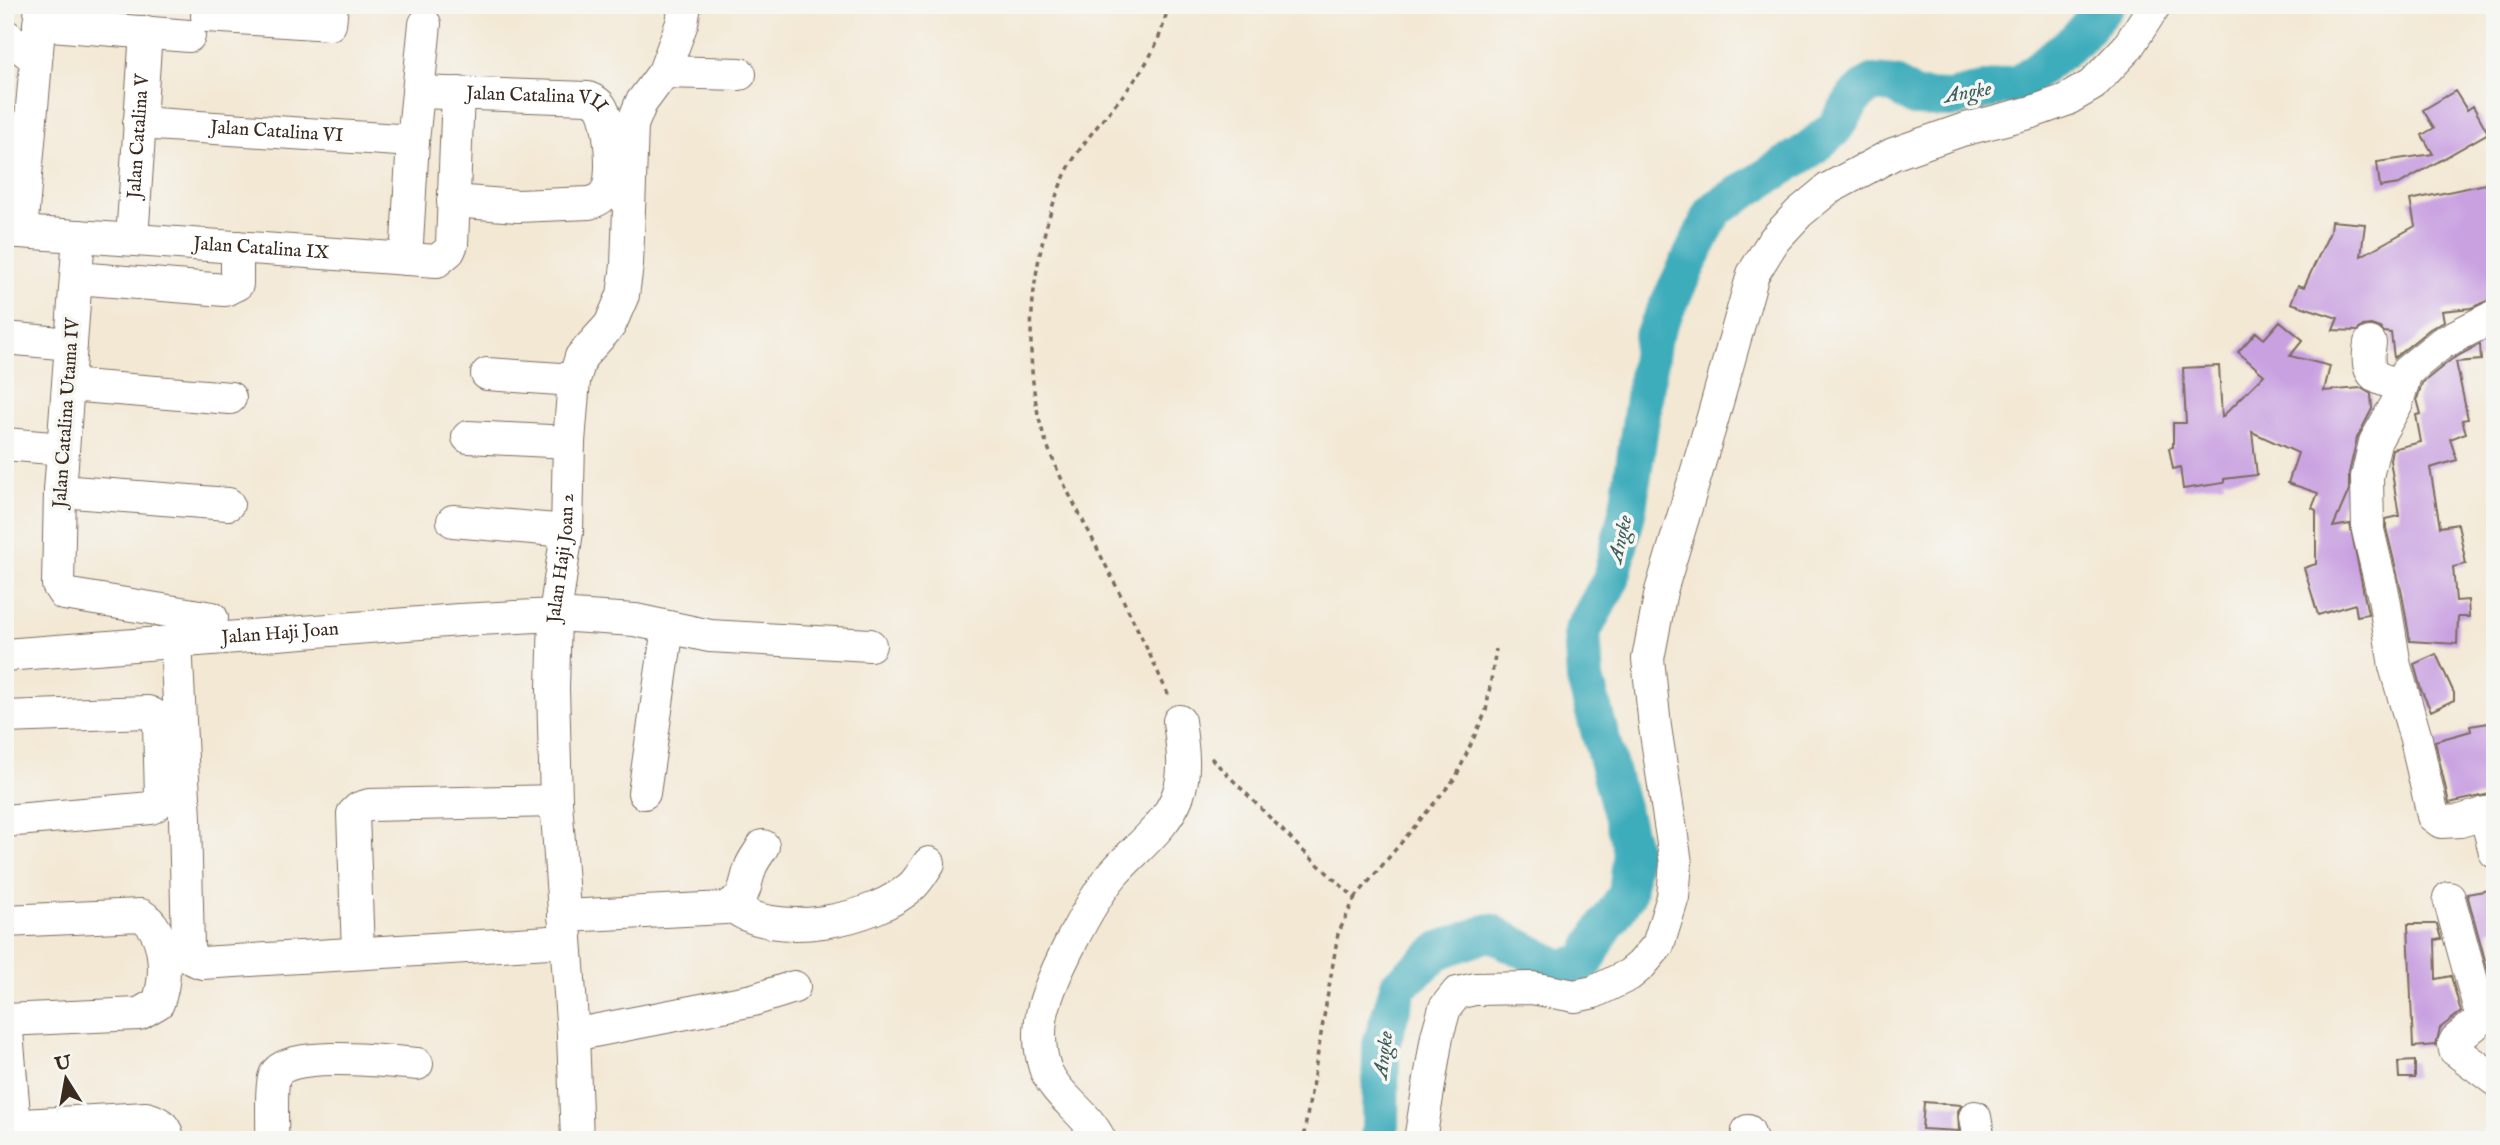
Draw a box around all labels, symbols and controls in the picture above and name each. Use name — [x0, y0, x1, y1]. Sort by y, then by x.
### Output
street label: Jalan Catalina V — [123, 72, 155, 201]
water label: Angke — [1940, 76, 1994, 111]
street label: Jalan Catalina VII — [464, 82, 613, 116]
street label: Jalan Catalina VI — [207, 116, 344, 148]
street label: Jalan Catalina IX — [191, 232, 331, 266]
street label: Jalan Catalina Utama IV — [48, 317, 86, 511]
street label: Jalan Haji Joan 2 — [543, 493, 580, 625]
water label: Angke — [1602, 513, 1640, 567]
street label: Jalan Haji Joan — [219, 617, 340, 650]
water label: Angke — [1367, 1030, 1400, 1082]
north arrow — [32, 1044, 102, 1114]
text: U — [52, 1051, 74, 1078]

